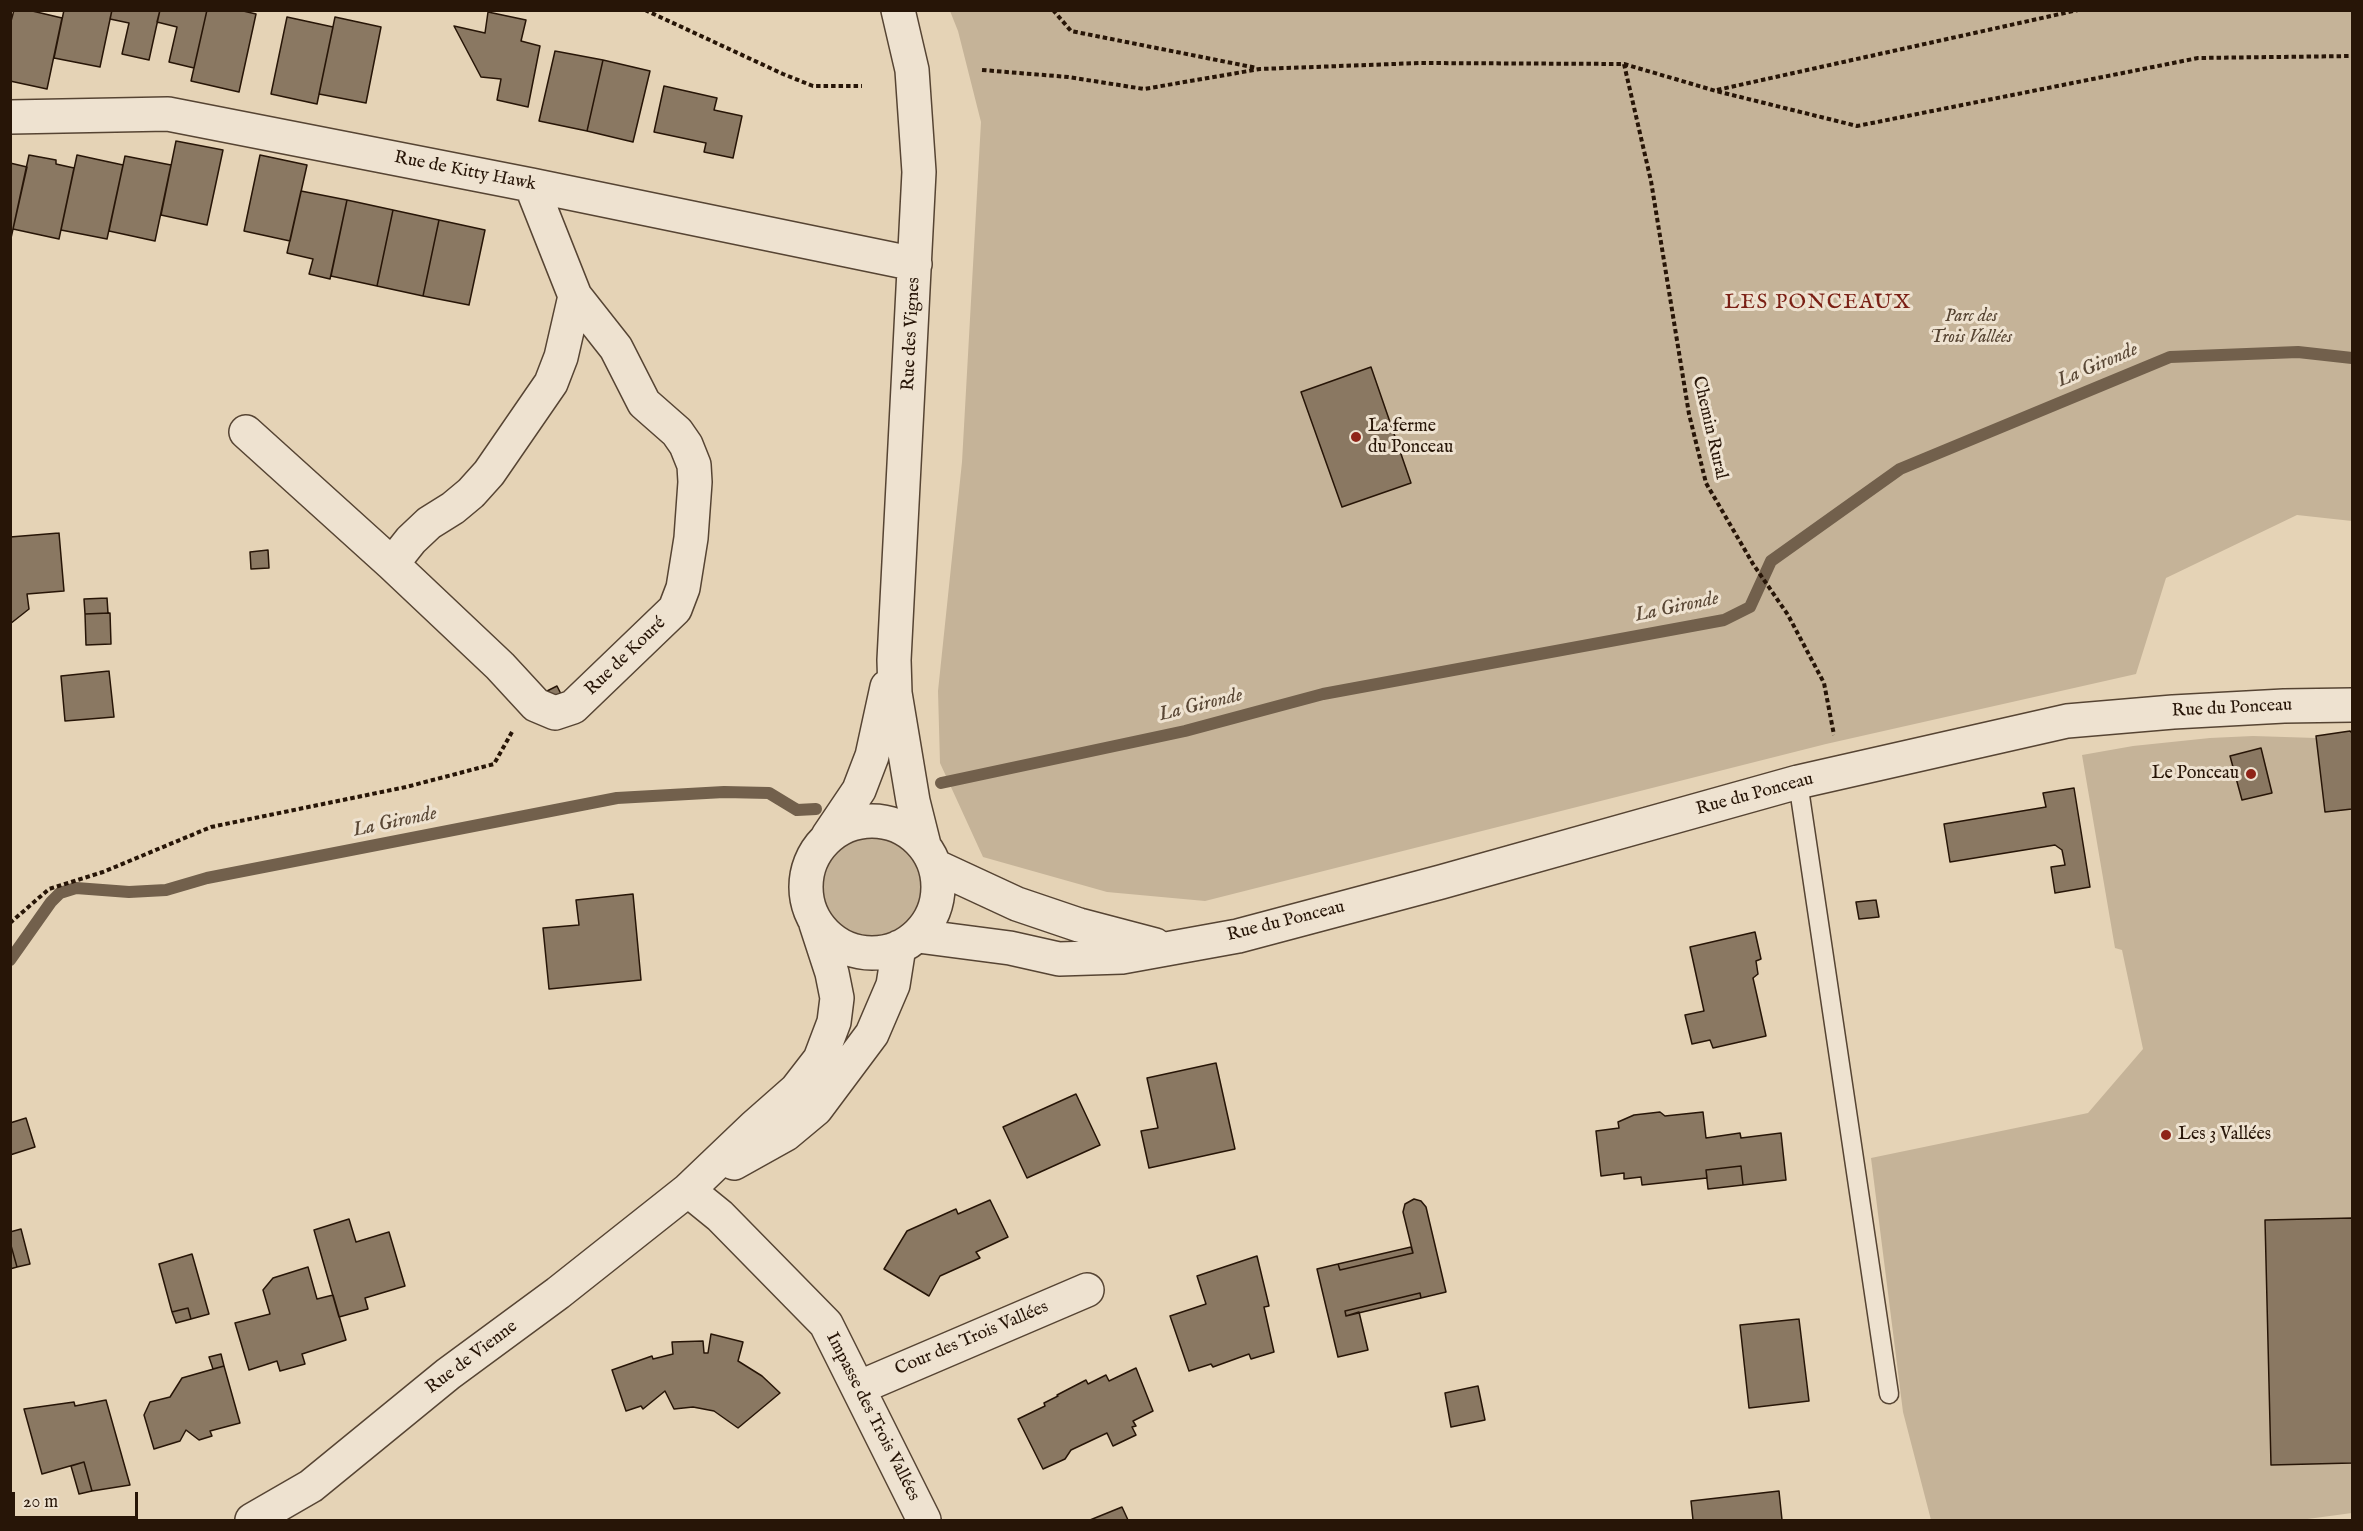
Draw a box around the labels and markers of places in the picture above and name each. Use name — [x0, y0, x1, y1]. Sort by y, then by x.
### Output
place label: La ferme du Ponceau — [1368, 416, 1453, 458]
marker: La ferme du Ponceau — [1349, 430, 1363, 444]
place label: Le Ponceau — [2151, 763, 2239, 785]
marker: Le Ponceau — [2244, 767, 2258, 781]
place label: Les 3 Vallées — [2178, 1124, 2271, 1146]
marker: Les 3 Vallées — [2159, 1128, 2173, 1142]

